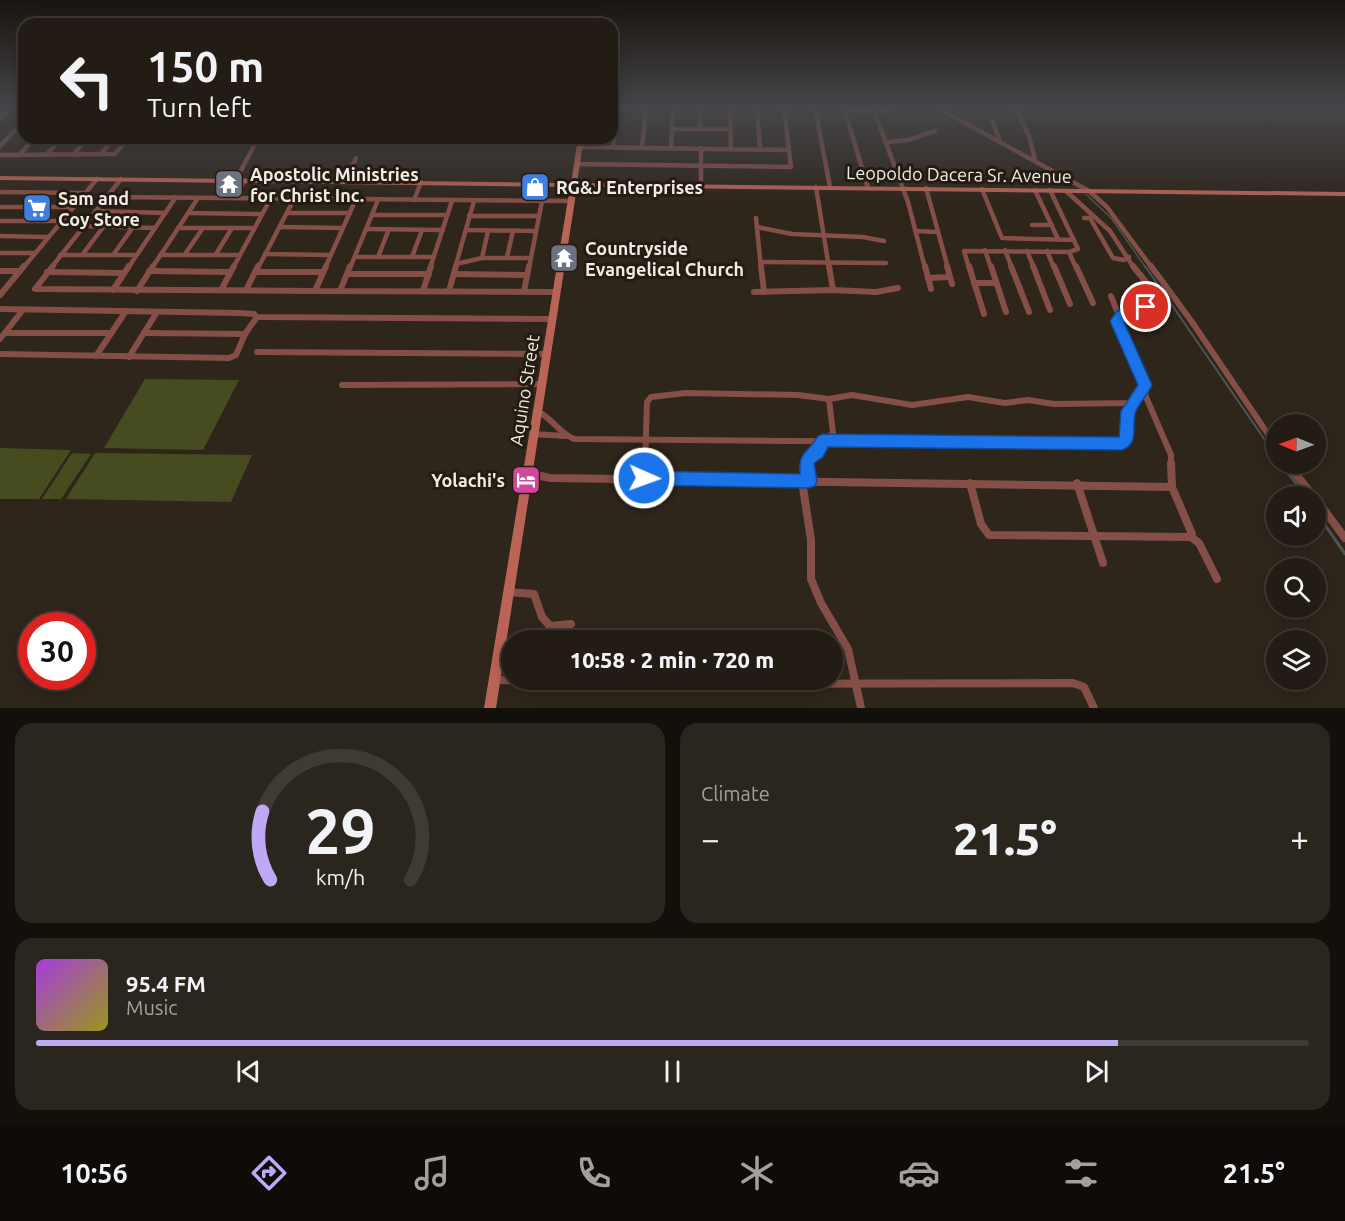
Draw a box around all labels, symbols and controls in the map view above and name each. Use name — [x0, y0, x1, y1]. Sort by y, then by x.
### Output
icon: left — [48, 42, 126, 120]
text: 150 m — [147, 43, 264, 90]
text: Turn left — [147, 92, 251, 122]
street label: Leopoldo Dacera Sr. Avenue — [846, 162, 1072, 186]
place label: Apostolic Ministries for Christ Inc. — [250, 164, 419, 205]
temple icon: Apostolic Ministries for Christ Inc. — [213, 168, 245, 200]
shop icon: RG&J Enterprises — [519, 171, 551, 203]
place label: RG&J Enterprises — [556, 177, 703, 197]
place label: Sam and Coy Store — [58, 188, 140, 229]
supermarket icon: Sam and Coy Store — [21, 192, 53, 224]
place label: Countryside Evangelical Church — [585, 238, 744, 279]
temple icon: Countryside Evangelical Church — [548, 242, 580, 274]
pin — [1120, 281, 1171, 332]
icon: arrive — [1129, 290, 1162, 323]
street label: Aquino Street — [505, 333, 543, 447]
north arrow — [1266, 414, 1326, 474]
map controls — [1266, 414, 1326, 690]
position arrow — [612, 446, 676, 510]
hotel icon: Yolachi's — [510, 464, 542, 496]
place label: Yolachi's — [431, 470, 505, 490]
button: sound — [1266, 486, 1326, 546]
button: search — [1266, 558, 1326, 618]
speed limit sign: 30 — [18, 612, 96, 690]
button: layers — [1266, 630, 1326, 690]
text: 10:58 · 2 min · 720 m — [570, 647, 774, 672]
text: Climate — [701, 782, 770, 805]
text: 29 — [305, 796, 375, 866]
text: 21.5° — [953, 813, 1057, 864]
text: − — [701, 820, 720, 857]
text: + — [1290, 820, 1309, 857]
text: km/h — [315, 865, 365, 889]
text: 95.4 FM — [126, 971, 206, 996]
text: Music — [126, 996, 178, 1019]
icon: previous — [232, 1055, 265, 1088]
icon: pause — [656, 1055, 689, 1088]
icon: next — [1080, 1055, 1113, 1088]
icon: directions — [248, 1152, 290, 1194]
icon: music — [411, 1152, 453, 1194]
icon: phone — [573, 1152, 615, 1194]
icon: climate — [736, 1152, 778, 1194]
icon: car — [898, 1152, 940, 1194]
icon: filters — [1060, 1152, 1102, 1194]
text: 10:56 — [60, 1158, 128, 1188]
text: 21.5° — [1223, 1158, 1285, 1188]

